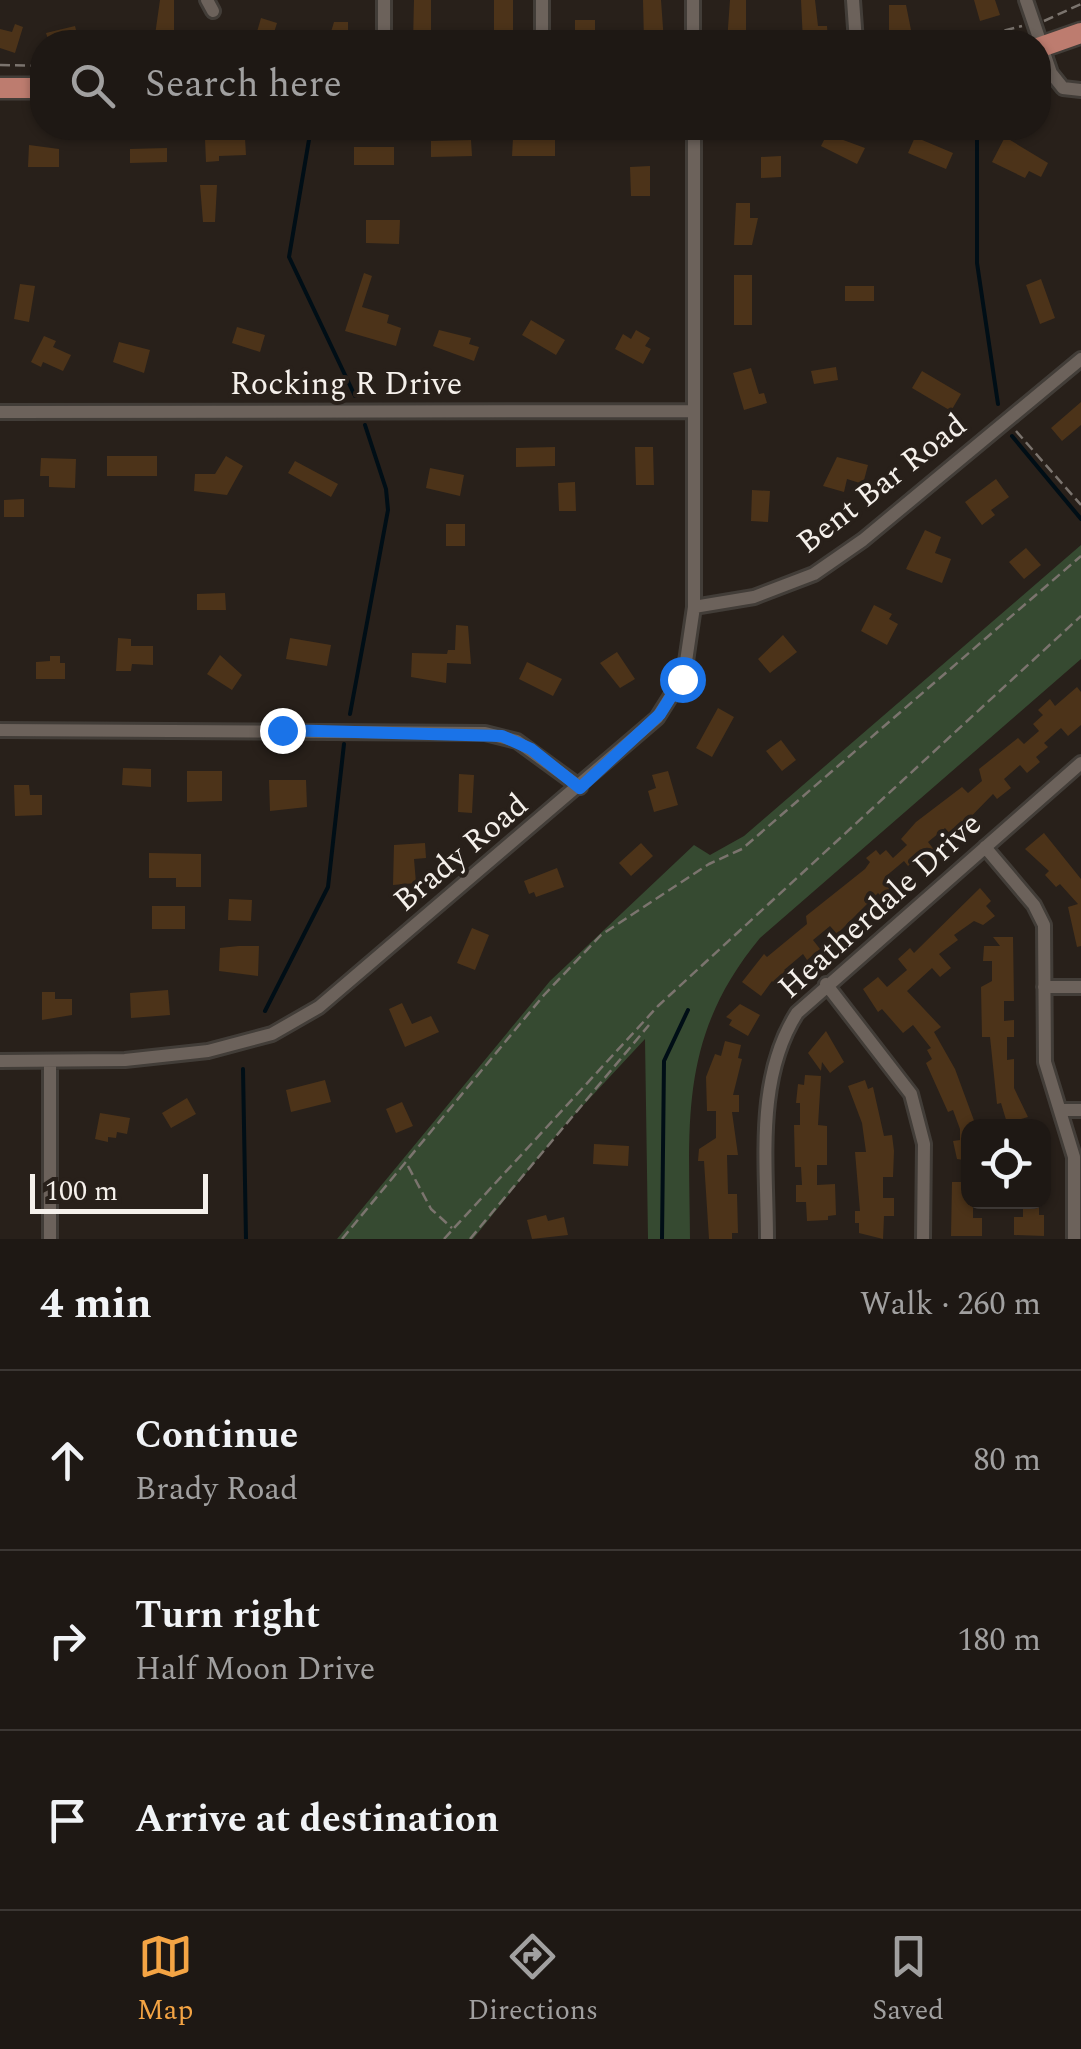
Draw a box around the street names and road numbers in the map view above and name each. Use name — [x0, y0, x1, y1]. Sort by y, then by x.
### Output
street label: Rocking R Drive — [230, 360, 462, 409]
street label: Bent Bar Road — [786, 402, 978, 566]
street label: Brady Road — [383, 782, 539, 924]
street label: Heatherdale Drive — [767, 801, 993, 1011]

